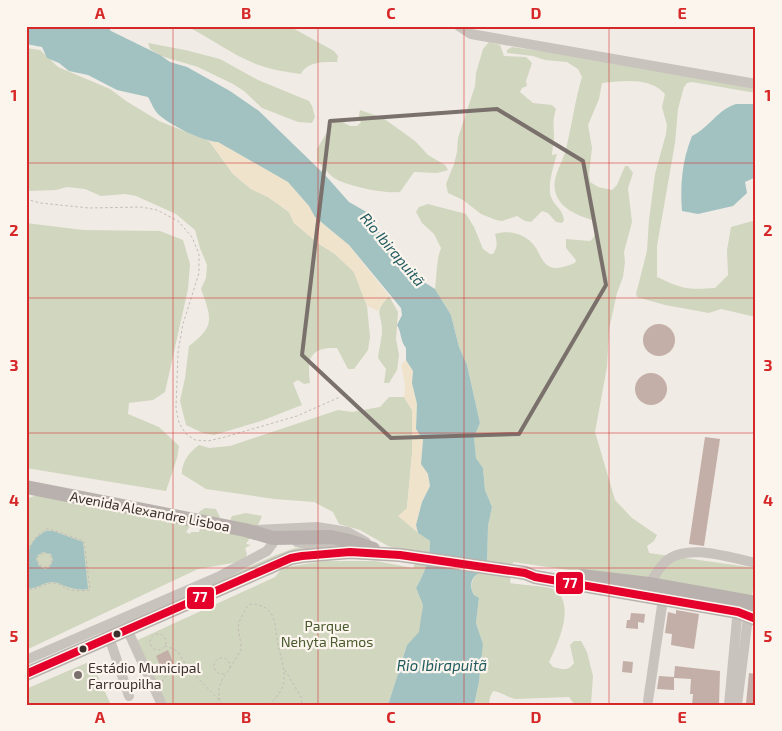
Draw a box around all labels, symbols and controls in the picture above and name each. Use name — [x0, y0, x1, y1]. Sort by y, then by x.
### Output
text: A — [95, 3, 106, 22]
text: B — [241, 3, 251, 22]
text: C — [386, 3, 396, 22]
text: D — [531, 3, 542, 22]
text: E — [677, 3, 687, 22]
text: 1 — [11, 85, 17, 104]
text: 1 — [765, 85, 771, 104]
water label: Rio Ibirapuitã — [357, 209, 429, 289]
text: 2 — [9, 220, 19, 239]
text: 2 — [763, 220, 773, 239]
text: 3 — [9, 355, 19, 374]
text: 3 — [763, 355, 773, 374]
street label: Avenida Alexandre Lisboa — [69, 487, 231, 535]
text: 4 — [9, 490, 19, 509]
text: 4 — [763, 490, 773, 509]
line badge: 77 — [555, 571, 584, 595]
text: 77 — [563, 574, 578, 591]
line badge: 77 — [186, 586, 215, 610]
text: 77 — [193, 588, 208, 605]
park label: Parque Nehyta Ramos — [281, 617, 373, 650]
text: 5 — [10, 626, 19, 645]
text: 5 — [764, 626, 773, 645]
unlabelled marker — [112, 629, 122, 639]
unlabelled marker — [78, 644, 88, 654]
water label: Rio Ibirapuitã — [397, 656, 487, 674]
place label: Estádio Municipal Farroupilha — [88, 659, 202, 692]
marker: Estádio Municipal Farroupilha — [72, 669, 84, 681]
text: A — [95, 707, 106, 726]
text: B — [241, 707, 251, 726]
text: C — [386, 707, 396, 726]
text: D — [531, 707, 542, 726]
text: E — [677, 707, 687, 726]

